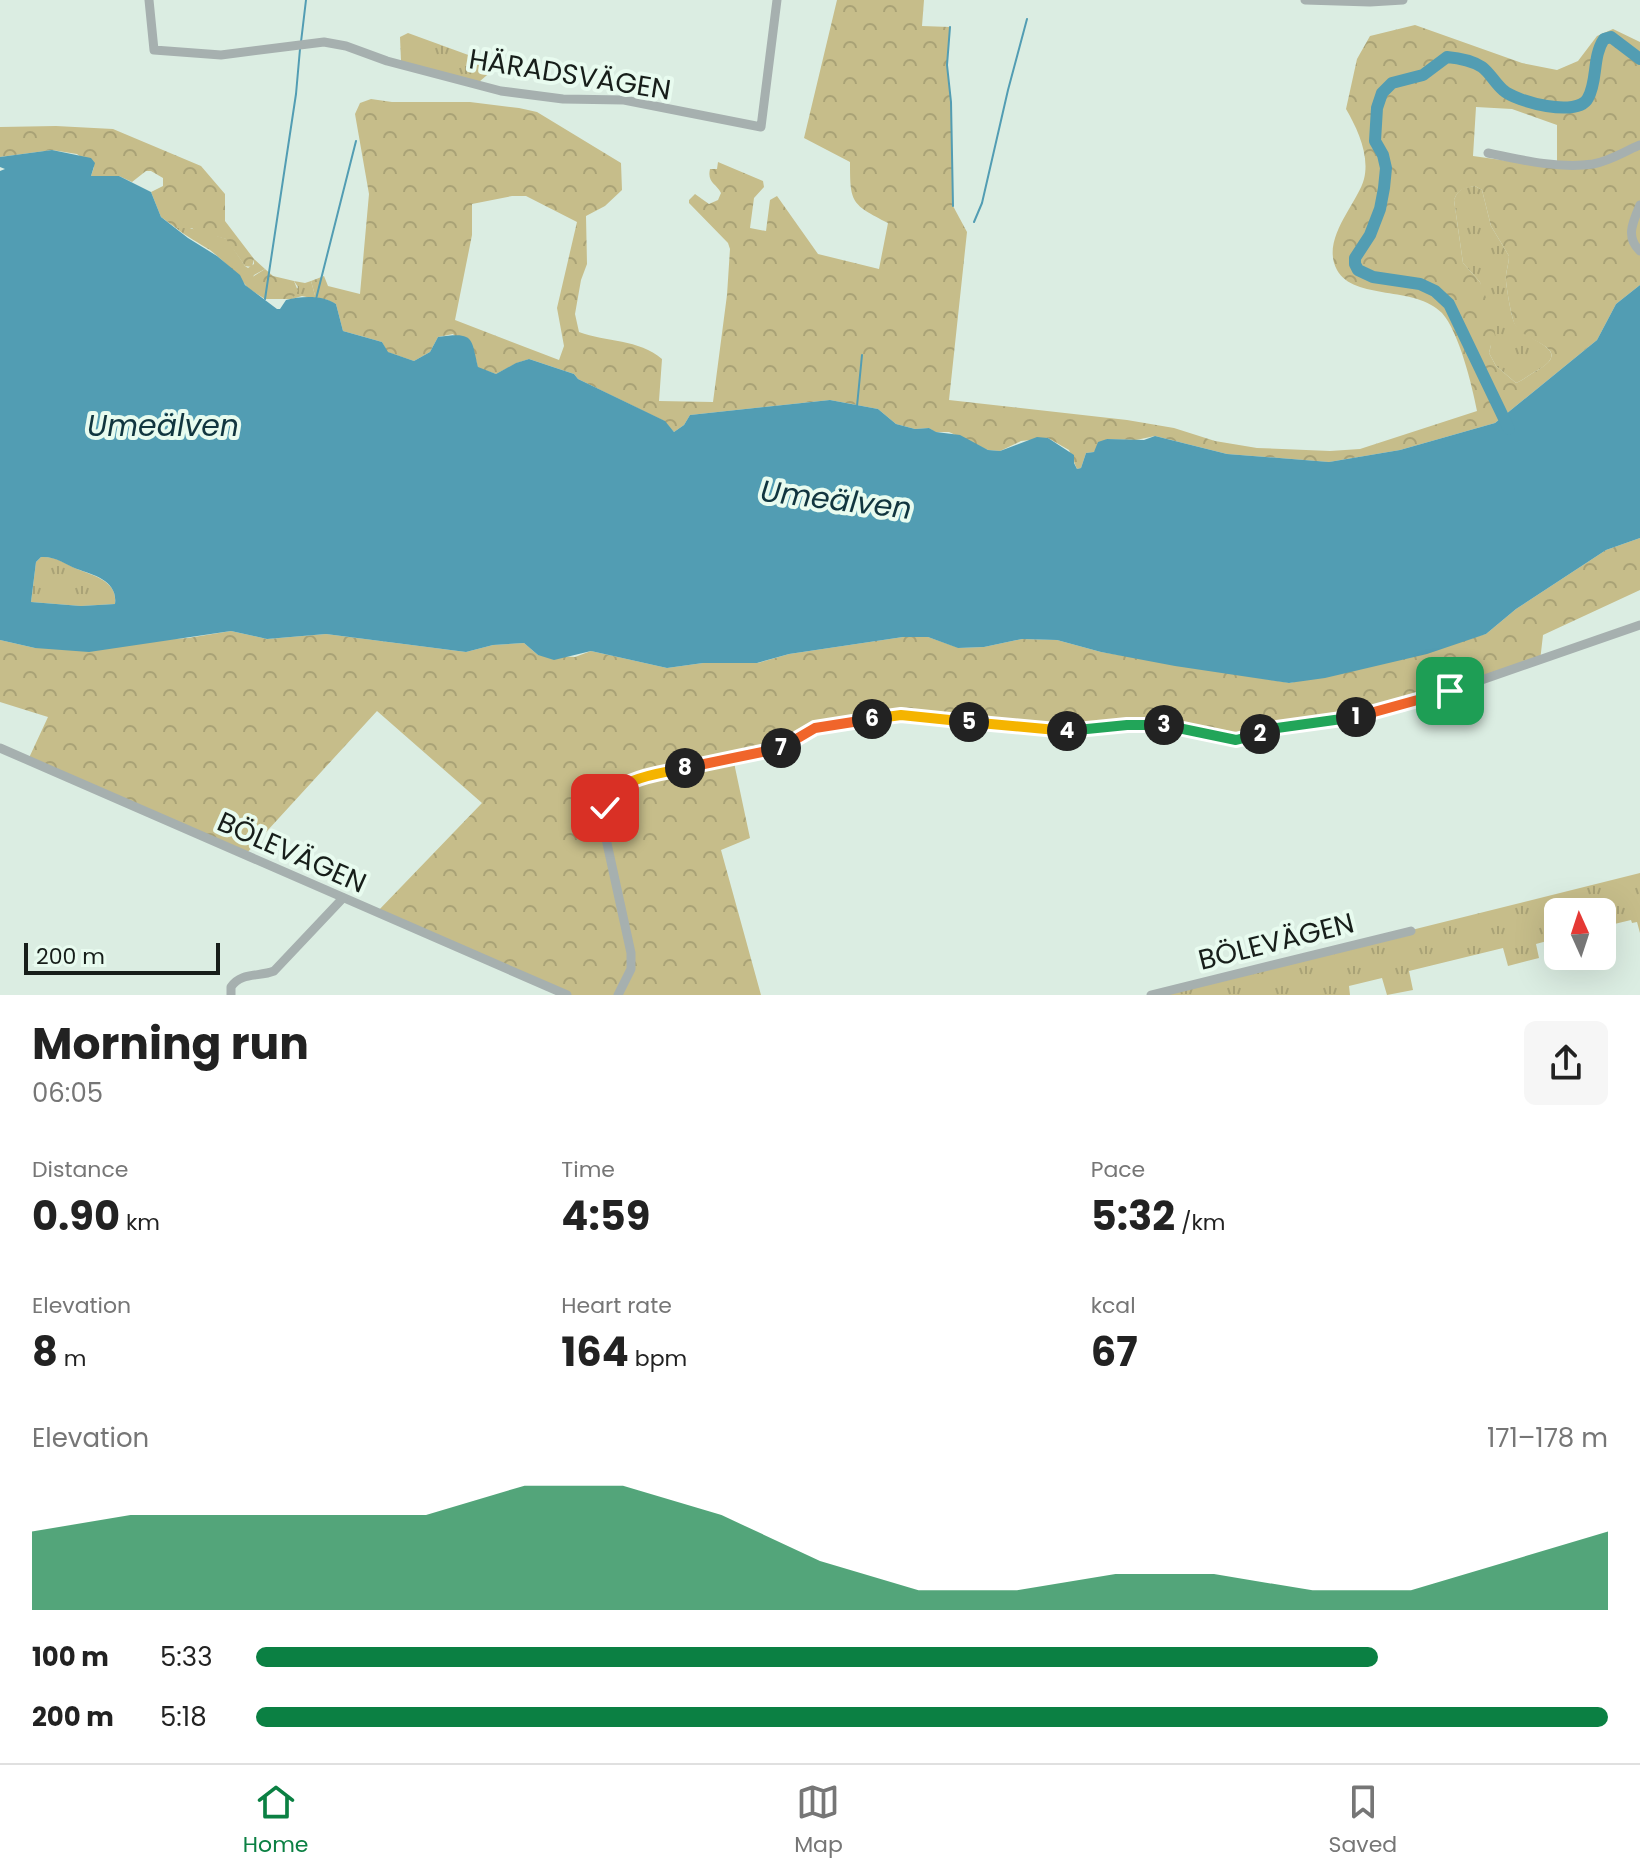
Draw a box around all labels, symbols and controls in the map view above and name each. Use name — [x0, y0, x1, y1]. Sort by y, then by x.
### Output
street label: HÄRADSVÄGEN — [466, 39, 674, 110]
water label: Umeälven — [87, 404, 239, 447]
water label: Umeälven — [758, 469, 914, 530]
pin — [1416, 657, 1484, 725]
icon: arrive — [1428, 669, 1472, 713]
pin: 1 — [1336, 697, 1376, 737]
pin: 6 — [852, 699, 892, 739]
text: 1 — [1352, 701, 1360, 732]
pin: 5 — [949, 702, 989, 742]
text: 6 — [865, 703, 879, 734]
pin: 3 — [1144, 705, 1184, 745]
text: 5 — [962, 706, 976, 737]
text: 3 — [1157, 709, 1171, 740]
pin: 4 — [1047, 711, 1087, 751]
pin: 2 — [1240, 714, 1280, 754]
text: 4 — [1060, 715, 1074, 746]
text: 2 — [1254, 718, 1266, 749]
pin: 7 — [761, 728, 801, 768]
text: 7 — [775, 732, 787, 763]
pin: 8 — [665, 748, 705, 788]
text: 8 — [678, 752, 692, 783]
pin — [571, 774, 639, 842]
icon: check — [583, 786, 627, 830]
street label: BÖLEVÄGEN — [211, 802, 372, 903]
north arrow — [1544, 898, 1616, 970]
map controls — [1544, 898, 1616, 970]
street label: BÖLEVÄGEN — [1194, 903, 1358, 980]
scale bar — [24, 939, 220, 975]
text: 200 m — [36, 941, 105, 972]
text: Morning run — [32, 1013, 309, 1074]
button: share — [1524, 1021, 1608, 1105]
text: 06:05 — [32, 1075, 103, 1111]
text: Distance — [32, 1154, 128, 1185]
text: Time — [561, 1154, 615, 1185]
text: Pace — [1091, 1154, 1145, 1185]
text: 0.90 — [32, 1188, 120, 1244]
text: 4:59 — [561, 1188, 650, 1244]
text: 5:32 — [1091, 1188, 1175, 1244]
text: km — [120, 1207, 160, 1238]
text: /km — [1175, 1207, 1225, 1238]
text: Elevation — [32, 1290, 131, 1321]
text: Heart rate — [561, 1290, 672, 1321]
text: kcal — [1091, 1290, 1136, 1321]
text: 8 — [32, 1324, 58, 1380]
text: 164 — [561, 1324, 629, 1380]
text: 67 — [1091, 1324, 1138, 1380]
text: m — [58, 1343, 86, 1374]
text: bpm — [629, 1343, 687, 1374]
text: Elevation — [32, 1420, 149, 1456]
text: 171–178 m — [1487, 1420, 1608, 1456]
text: 100 m — [32, 1639, 109, 1675]
text: 5:33 — [160, 1639, 213, 1675]
text: 200 m — [32, 1699, 114, 1735]
text: 5:18 — [160, 1699, 207, 1735]
tab: Home — [243, 1780, 308, 1861]
tab: Map — [794, 1780, 843, 1861]
tab: Saved — [1329, 1780, 1397, 1861]

